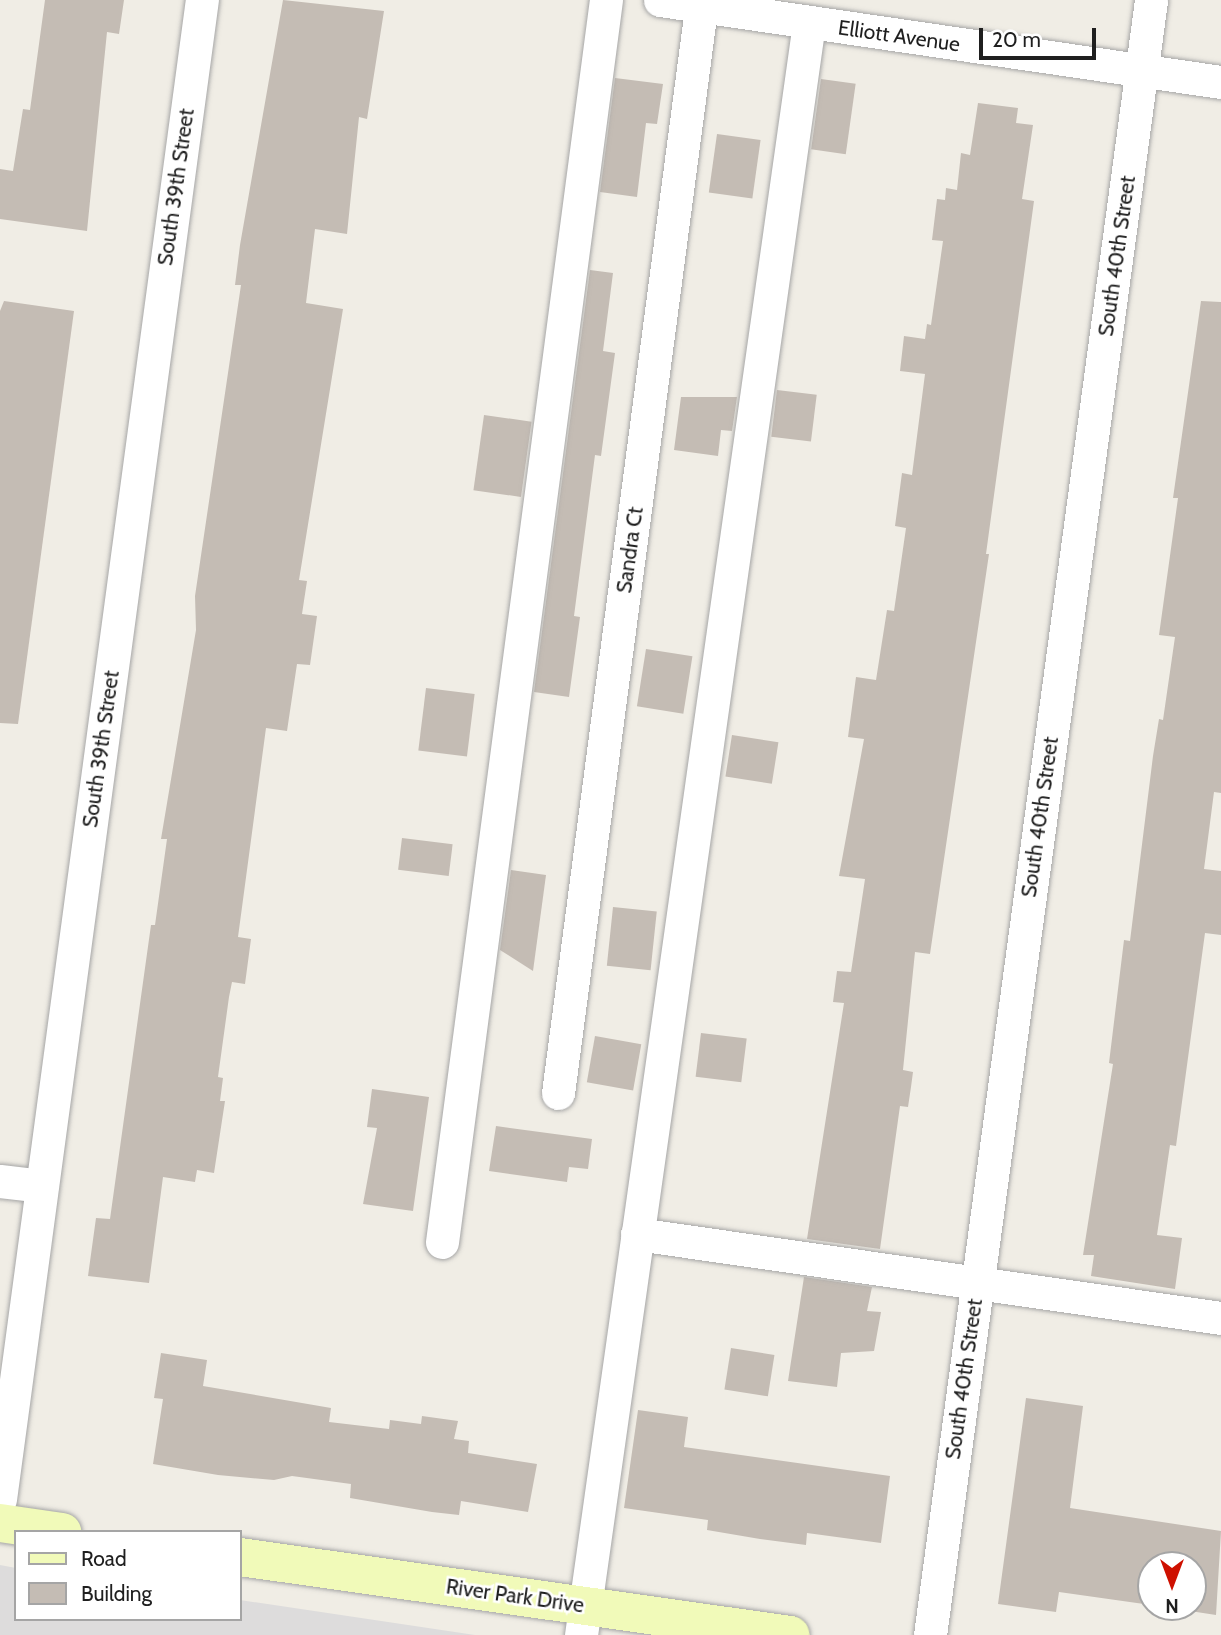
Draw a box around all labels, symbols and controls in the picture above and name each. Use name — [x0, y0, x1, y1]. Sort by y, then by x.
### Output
scale bar — [983, 14, 1100, 58]
street label: Elliott Avenue — [836, 15, 962, 57]
text: 20 m — [992, 27, 1041, 52]
street label: South 39th Street — [152, 107, 200, 267]
street label: South 40th Street — [1093, 174, 1141, 338]
street label: Sandra Ct — [611, 505, 649, 595]
street label: South 39th Street — [77, 669, 125, 829]
street label: South 40th Street — [1016, 735, 1064, 899]
street label: South 40th Street — [940, 1297, 988, 1461]
legend — [14, 1530, 242, 1621]
text: Road — [81, 1546, 127, 1571]
north arrow — [1137, 1551, 1207, 1621]
street label: River Park Drive — [444, 1574, 586, 1618]
text: Building — [81, 1581, 152, 1606]
text: N — [1165, 1594, 1179, 1617]

